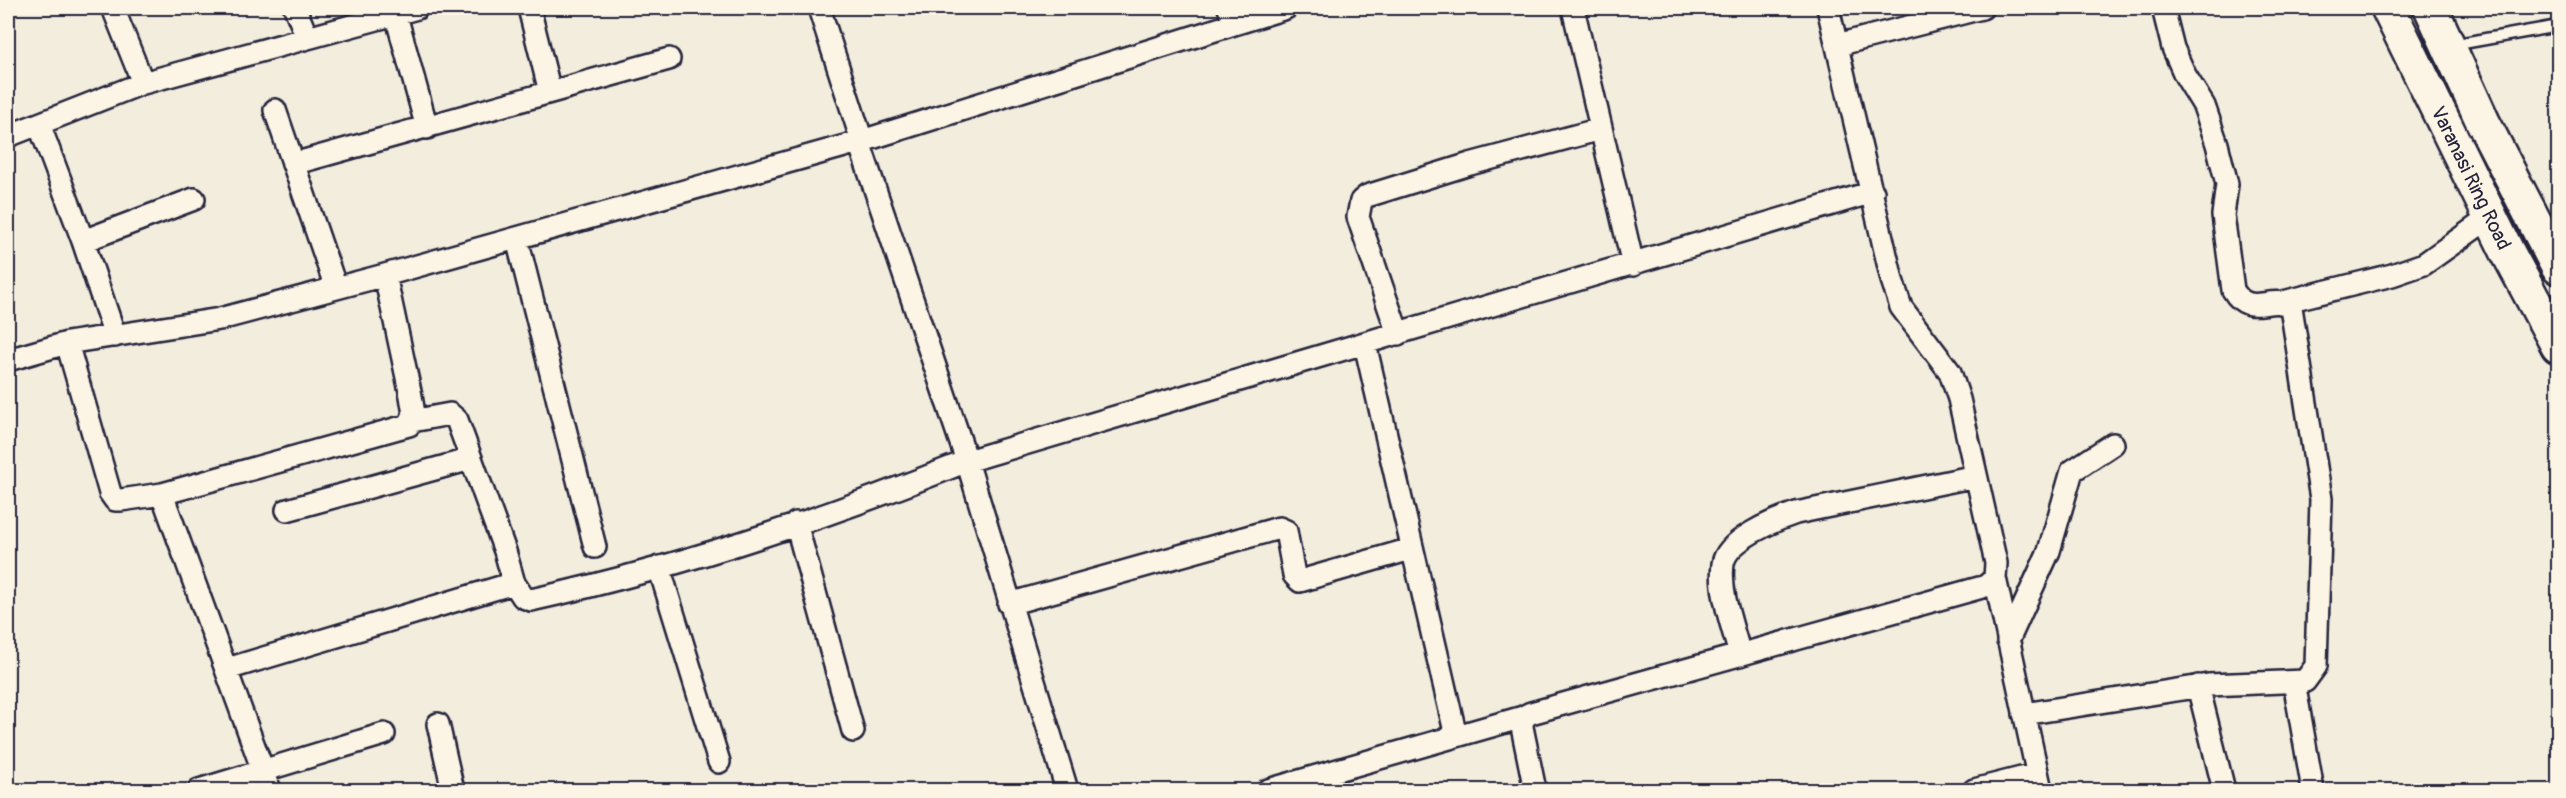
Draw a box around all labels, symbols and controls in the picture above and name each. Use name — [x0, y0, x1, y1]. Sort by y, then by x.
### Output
street label: Varanasi Ring Road — [2425, 102, 2517, 254]

